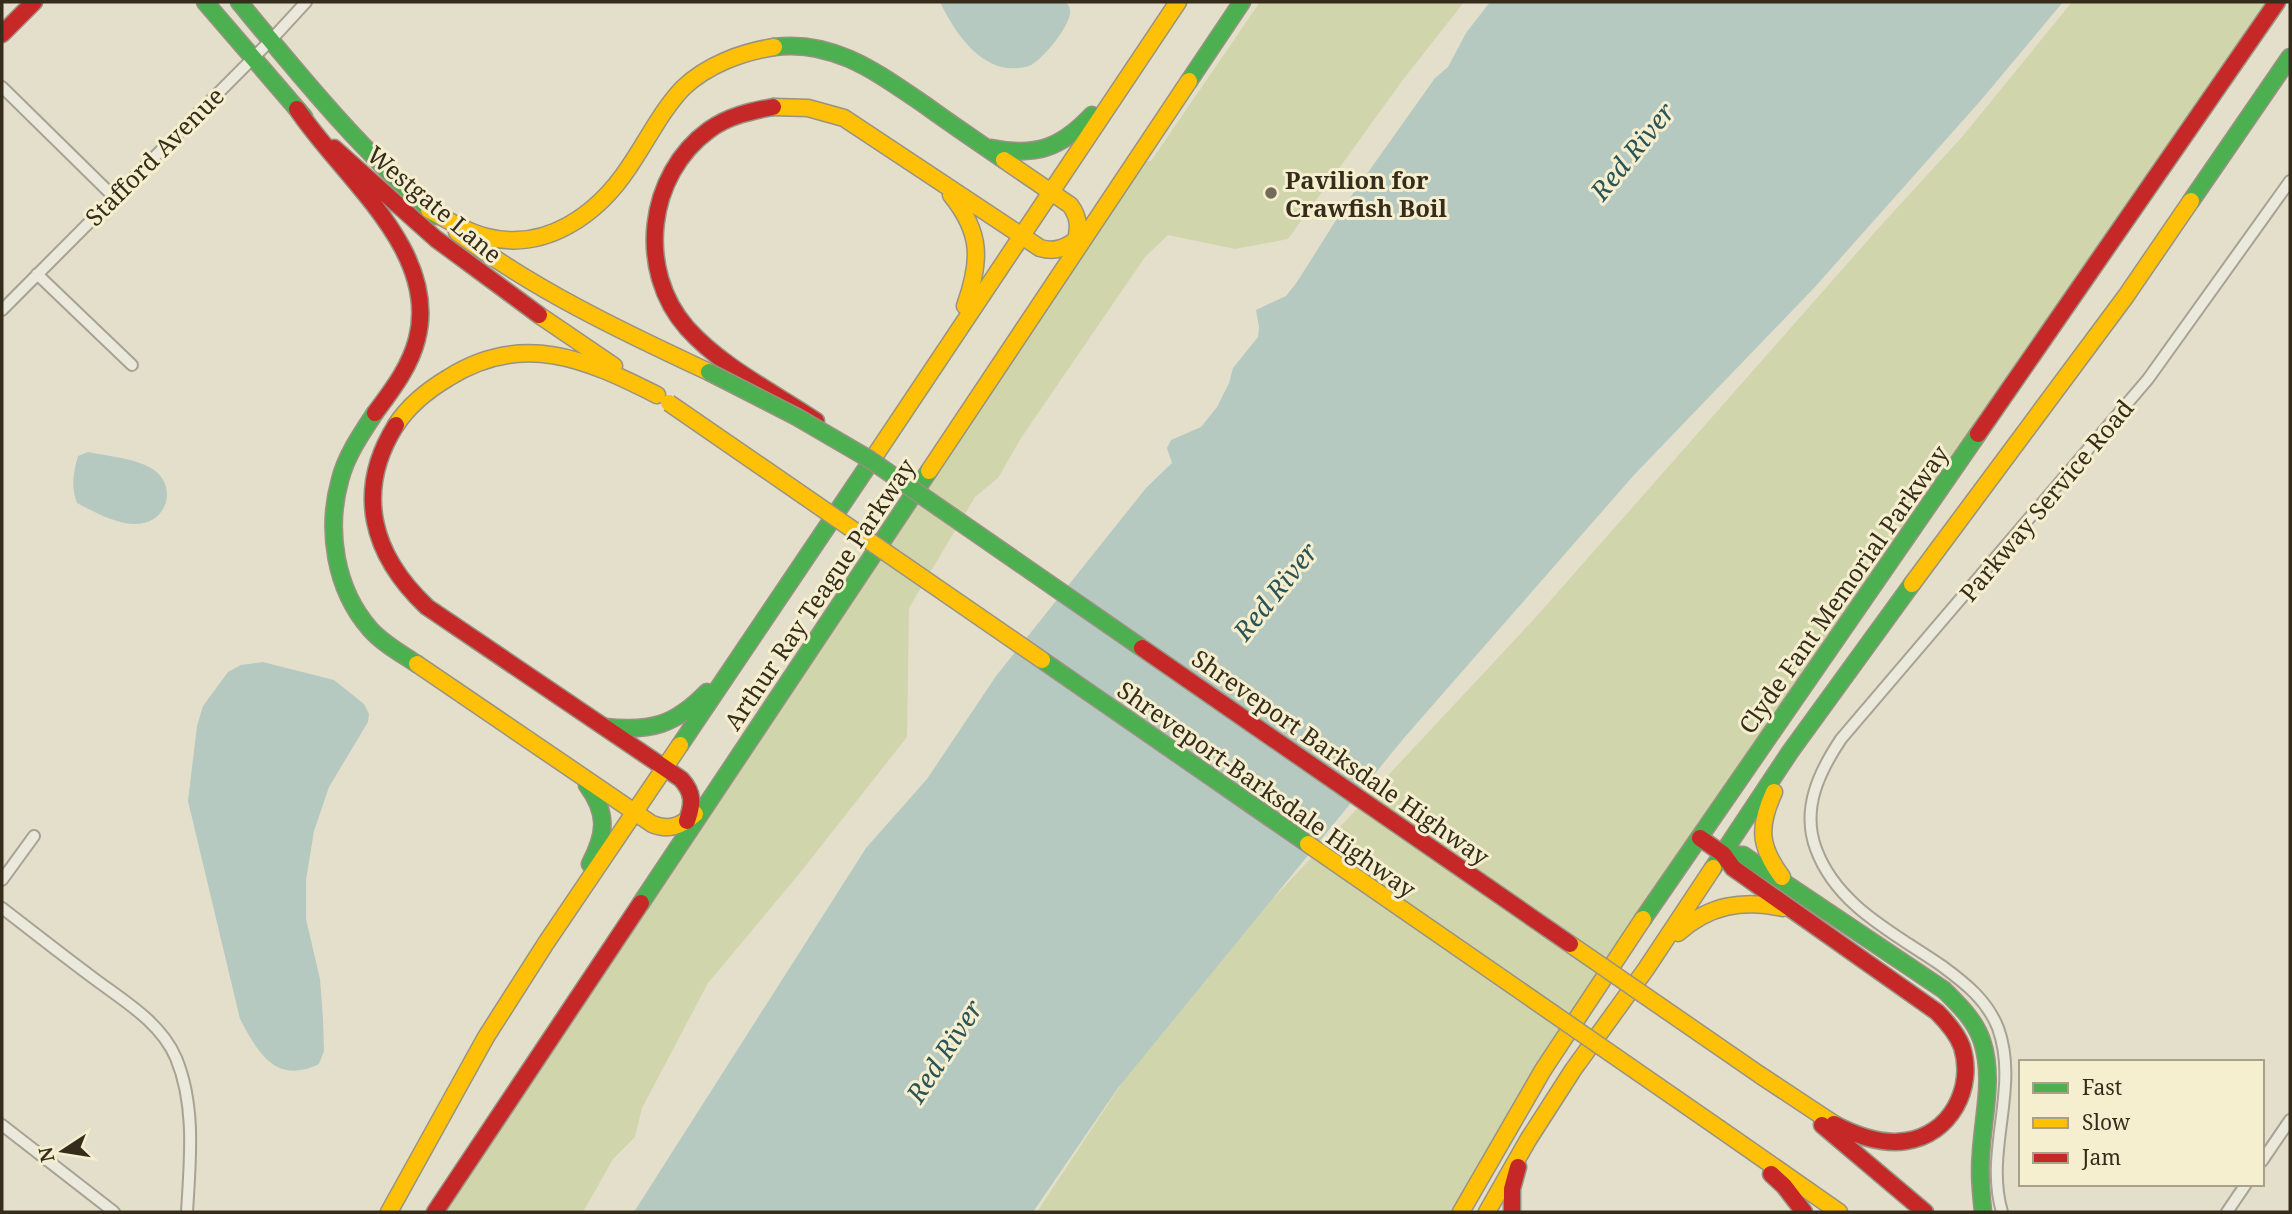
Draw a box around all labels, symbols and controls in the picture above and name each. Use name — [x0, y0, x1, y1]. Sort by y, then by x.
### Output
street label: Stafford Avenue — [77, 79, 231, 233]
water label: Red River — [1581, 94, 1683, 208]
street label: Westgate Lane — [361, 138, 509, 270]
place label: Pavilion for Crawfish Boil — [1285, 163, 1447, 224]
marker: Pavilion for Crawfish Boil — [1263, 185, 1279, 201]
street label: Parkway Service Road — [1952, 392, 2141, 608]
street label: Clyde Fant Memorial Parkway — [1731, 438, 1956, 740]
street label: Arthur Ray Teague Parkway — [716, 451, 923, 736]
water label: Red River — [1224, 534, 1326, 648]
street label: Shreveport Barksdale Highway — [1186, 641, 1497, 873]
street label: Shreveport-Barksdale Highway — [1111, 673, 1423, 905]
water label: Red River — [897, 992, 991, 1110]
legend — [2019, 1060, 2264, 1186]
text: Fast — [2082, 1073, 2122, 1101]
text: Slow — [2082, 1108, 2131, 1136]
north arrow — [28, 1116, 98, 1186]
text: Jam — [2081, 1143, 2121, 1171]
text: N — [32, 1144, 61, 1165]

